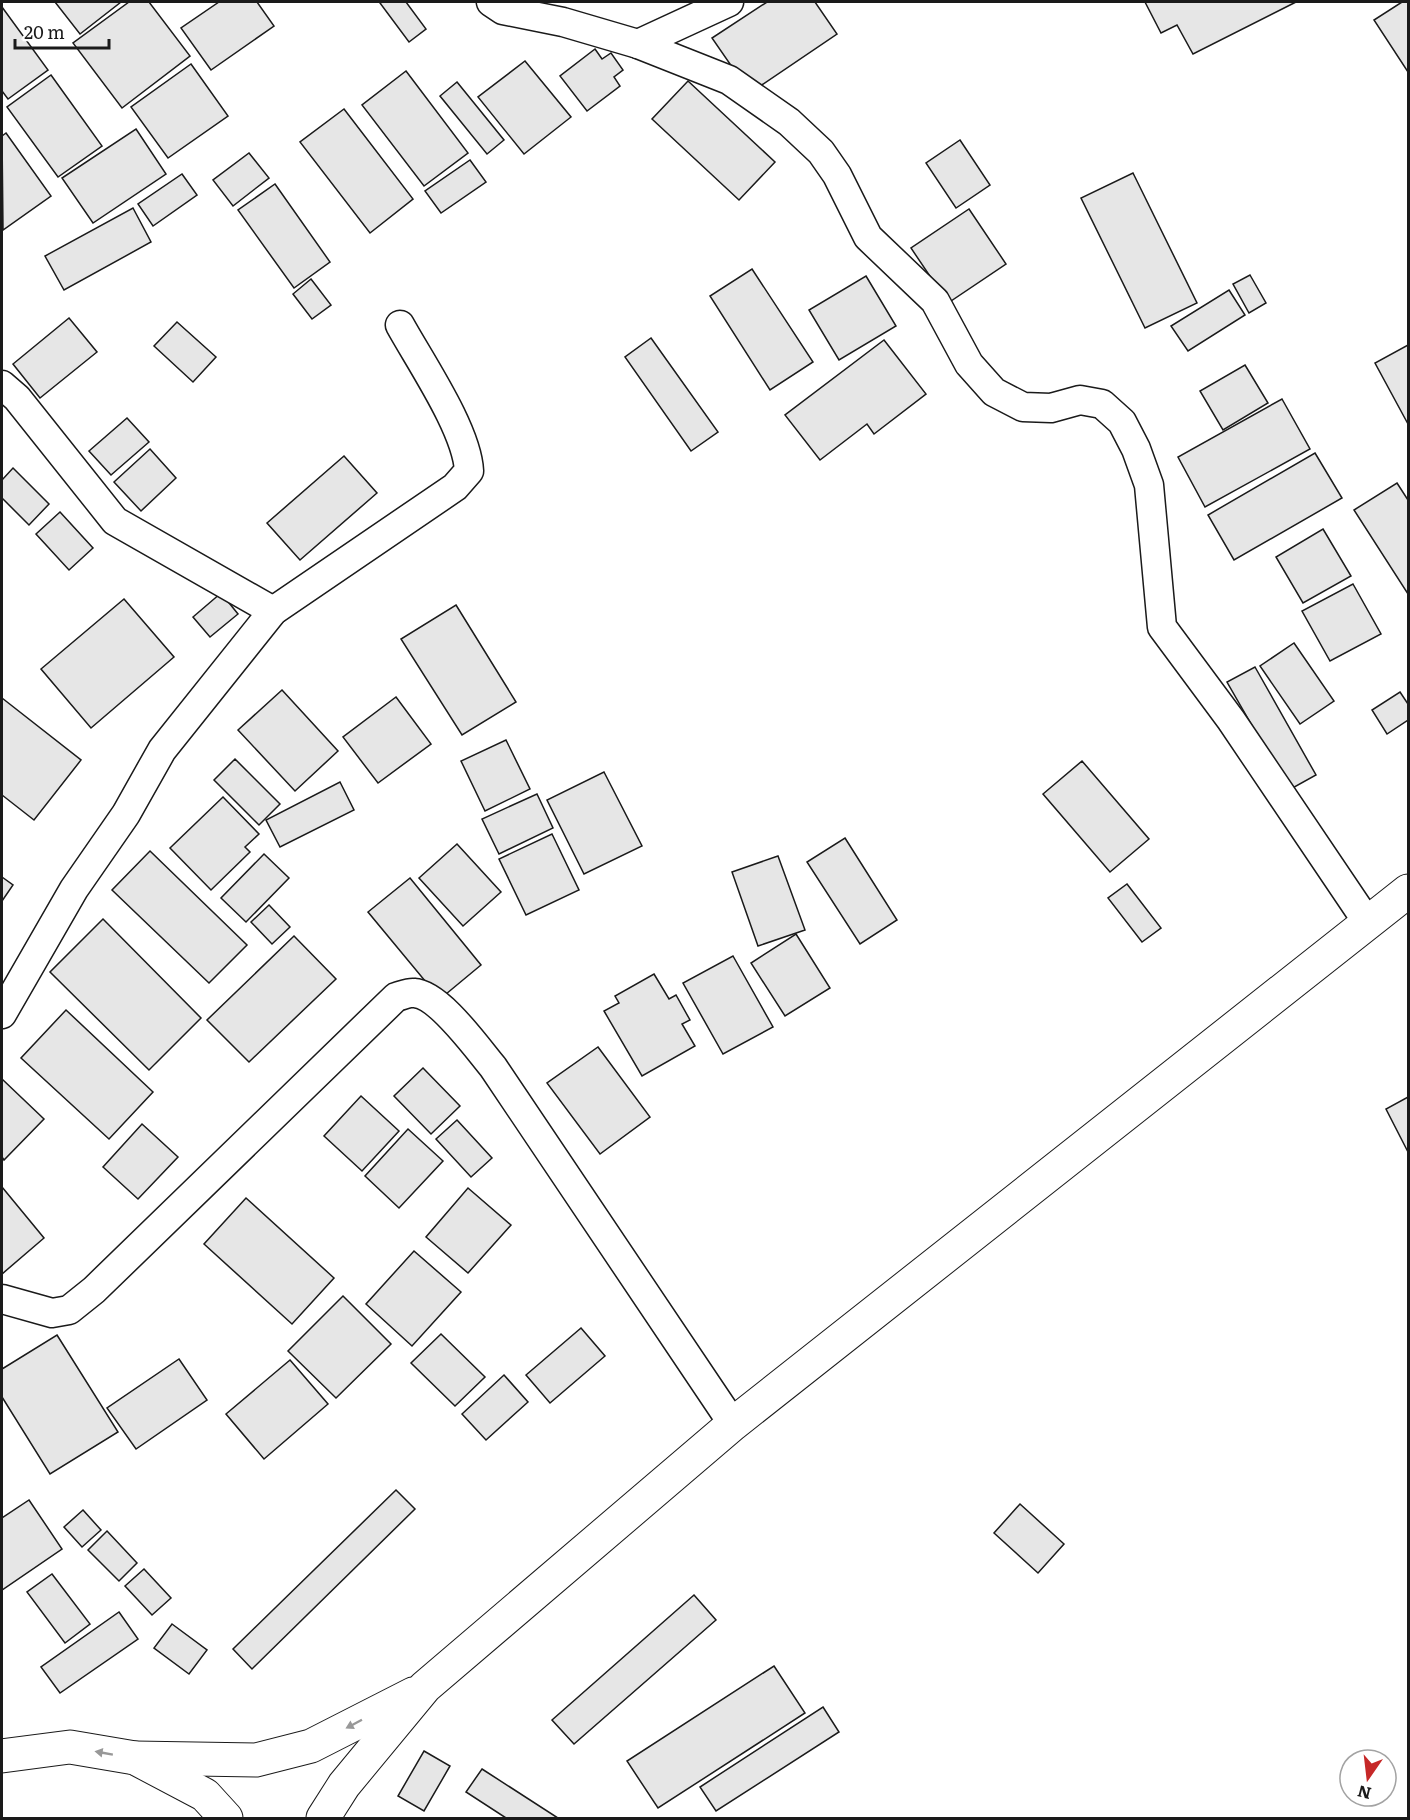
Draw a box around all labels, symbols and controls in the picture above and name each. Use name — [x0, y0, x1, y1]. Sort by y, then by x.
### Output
scale bar — [15, 12, 110, 50]
text: 20 m — [24, 18, 65, 45]
one-way arrow — [346, 1719, 363, 1729]
one-way arrow — [94, 1748, 113, 1757]
north arrow — [1338, 1748, 1398, 1808]
text: N — [1355, 1780, 1374, 1807]

